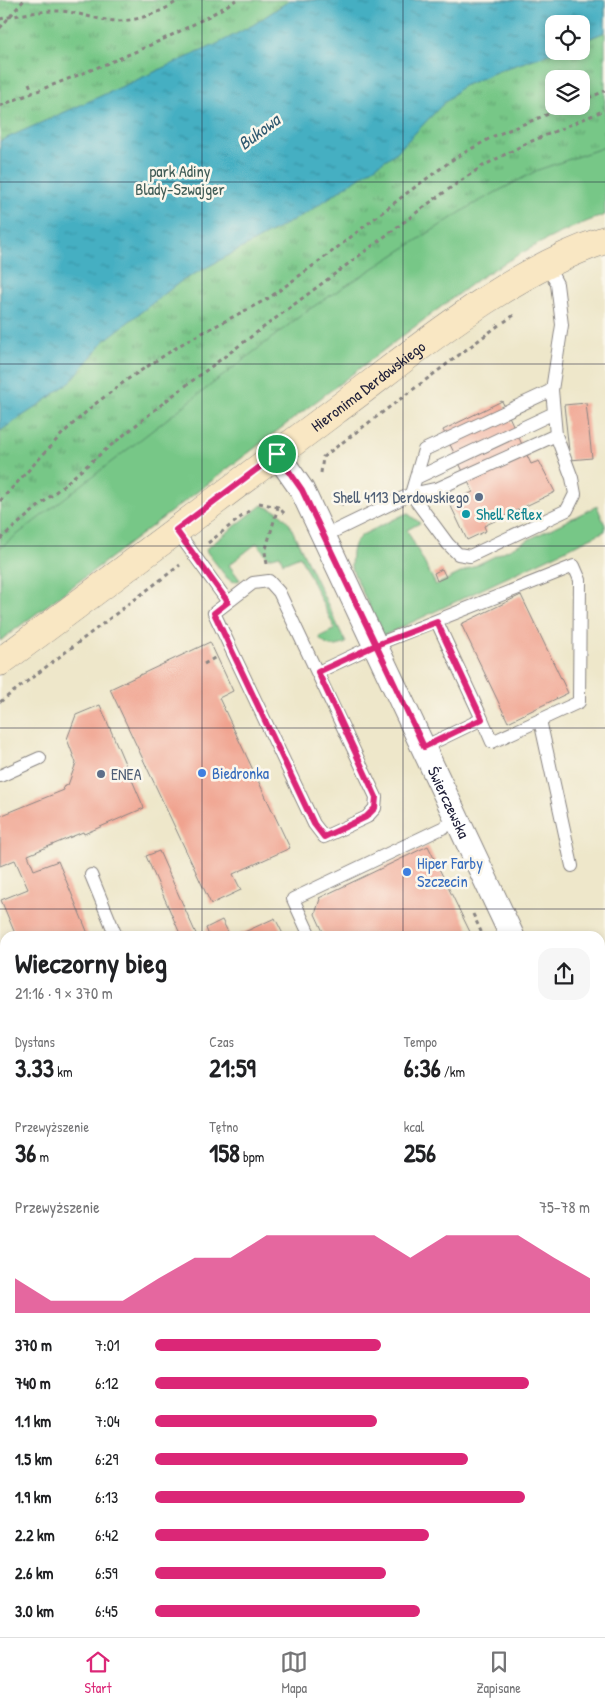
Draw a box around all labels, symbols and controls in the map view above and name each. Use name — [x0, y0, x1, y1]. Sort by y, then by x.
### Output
map controls — [545, 15, 590, 115]
button: locate — [545, 15, 590, 60]
button: layers — [545, 70, 590, 115]
water label: Bukowa — [233, 106, 286, 156]
park label: park Adiny Blady-Szwajger — [135, 160, 225, 200]
street label: Hieronima Derdowskiego — [306, 335, 430, 436]
pin — [256, 433, 298, 475]
icon: arrive — [263, 440, 291, 468]
place label: Shell 4113 Derdowskiego — [333, 486, 470, 508]
marker: Shell 4113 Derdowskiego — [473, 491, 485, 503]
place label: Shell Reflex — [476, 503, 542, 525]
marker: Shell Reflex — [460, 508, 472, 520]
place label: Biedronka — [212, 762, 269, 784]
place label: ENEA — [111, 763, 142, 785]
street label: Świerczewska — [423, 763, 475, 842]
marker: Biedronka — [196, 767, 208, 779]
marker: ENEA — [95, 768, 107, 780]
place label: Hiper Farby Szczecin — [417, 852, 483, 892]
marker: Hiper Farby Szczecin — [401, 866, 413, 878]
text: Wieczorny bieg — [15, 944, 167, 982]
button: share — [538, 948, 590, 1000]
text: 21:16 · 9 × 370 m — [15, 982, 113, 1004]
text: Dystans — [15, 1032, 55, 1051]
text: Czas — [209, 1032, 234, 1051]
text: Tempo — [404, 1032, 437, 1051]
text: 3.33 — [15, 1051, 54, 1085]
text: 21:59 — [209, 1051, 256, 1085]
text: 6:36 — [404, 1051, 441, 1085]
text: km — [54, 1062, 73, 1081]
text: /km — [441, 1062, 465, 1081]
text: Przewyższenie — [15, 1117, 89, 1136]
text: Tętno — [209, 1117, 238, 1136]
text: kcal — [404, 1117, 424, 1136]
text: 36 — [15, 1136, 36, 1170]
text: 158 — [209, 1136, 240, 1170]
text: 256 — [404, 1136, 436, 1170]
text: m — [36, 1147, 49, 1166]
text: bpm — [240, 1147, 264, 1166]
text: Przewyższenie — [15, 1196, 100, 1218]
text: 75–78 m — [539, 1196, 590, 1218]
text: 370 m — [15, 1334, 52, 1356]
text: 7:01 — [95, 1334, 120, 1356]
text: 740 m — [15, 1372, 51, 1394]
text: 6:12 — [95, 1372, 118, 1394]
text: 1.1 km — [15, 1410, 51, 1432]
text: 7:04 — [95, 1410, 120, 1432]
text: 1.5 km — [15, 1448, 52, 1470]
text: 6:29 — [95, 1448, 118, 1470]
text: 1.9 km — [15, 1486, 51, 1508]
text: 6:13 — [95, 1486, 118, 1508]
text: 2.2 km — [15, 1524, 55, 1546]
text: 6:42 — [95, 1524, 119, 1546]
text: 2.6 km — [15, 1562, 54, 1584]
text: 6:59 — [95, 1562, 118, 1584]
text: 3.0 km — [15, 1600, 54, 1622]
text: 6:45 — [95, 1600, 118, 1622]
tab: Start — [84, 1648, 112, 1697]
tab: Mapa — [280, 1648, 308, 1697]
tab: Zapisane — [476, 1648, 521, 1697]

